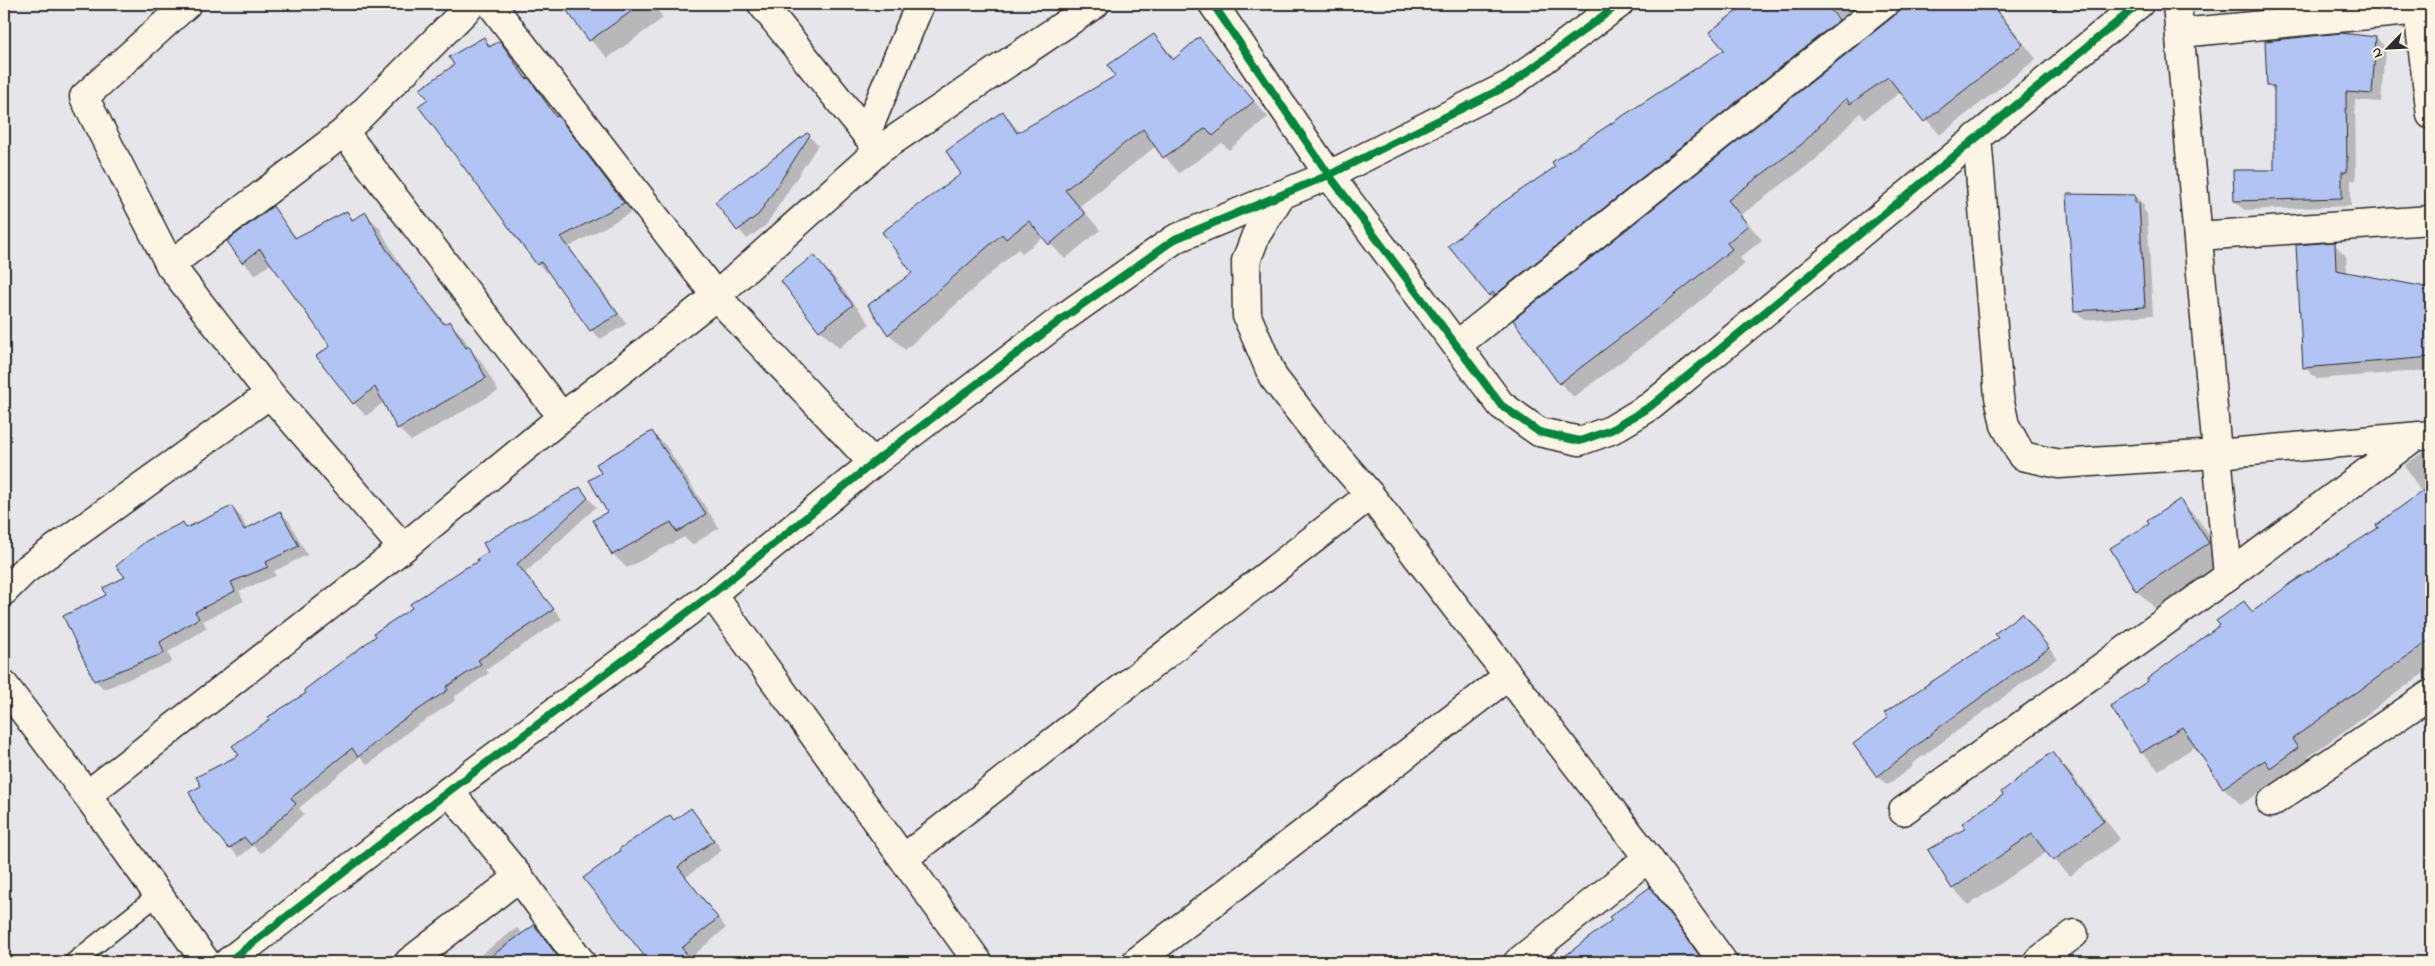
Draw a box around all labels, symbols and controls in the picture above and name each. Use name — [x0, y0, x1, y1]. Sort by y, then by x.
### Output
north arrow — [2362, 22, 2412, 72]
text: N — [2366, 44, 2389, 61]

